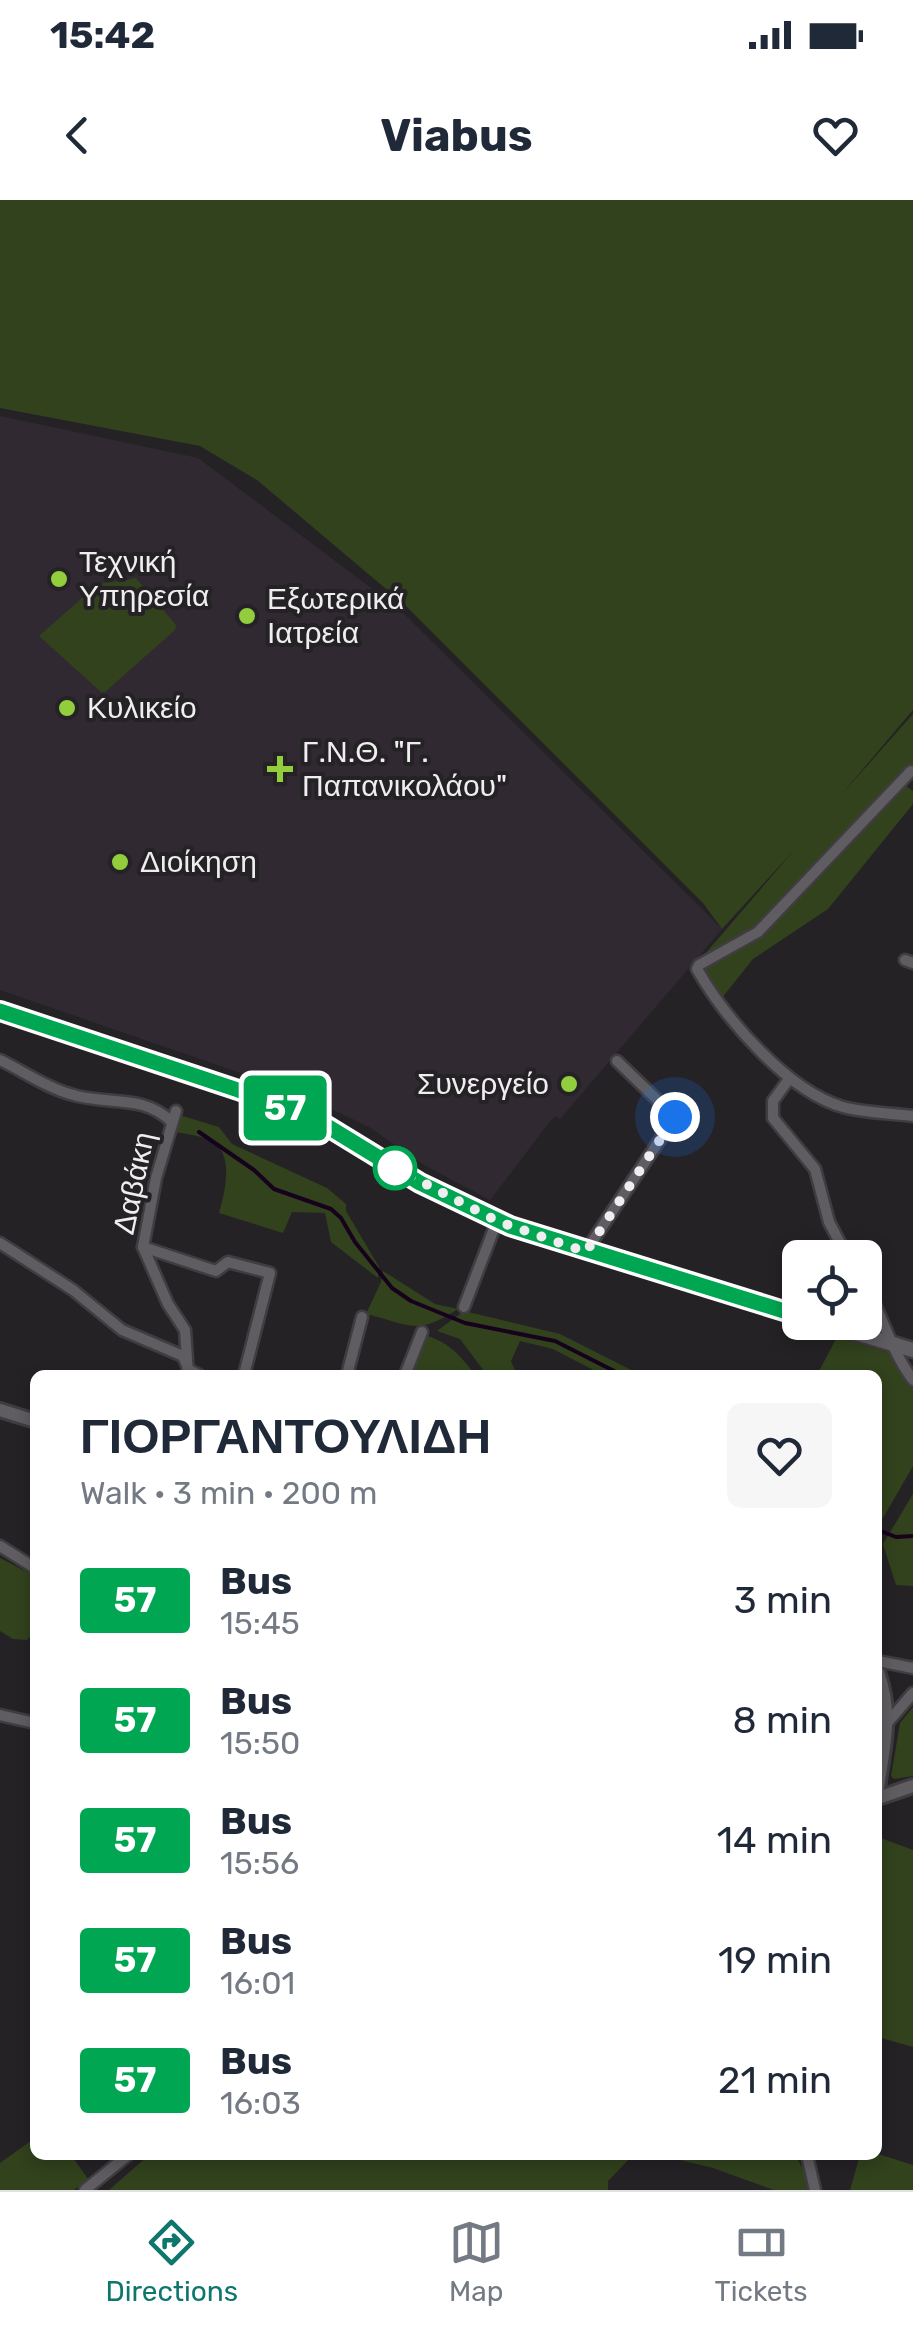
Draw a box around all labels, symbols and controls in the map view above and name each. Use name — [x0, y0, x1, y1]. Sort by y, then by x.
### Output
text: 15:42 — [50, 12, 155, 58]
icon: back — [50, 108, 105, 163]
icon: heart — [808, 108, 863, 163]
text: Viabus — [380, 109, 533, 162]
place label: Τεχνική Υπηρεσία — [79, 544, 209, 614]
marker: Τεχνική Υπηρεσία — [48, 568, 70, 590]
place label: Εξωτερικά Ιατρεία — [267, 581, 404, 651]
marker: Εξωτερικά Ιατρεία — [236, 605, 258, 627]
place label: Κυλικείο — [87, 690, 197, 726]
marker: Κυλικείο — [56, 697, 78, 719]
place label: Γ.Ν.Θ. "Γ. Παπανικολάου" — [302, 734, 507, 804]
marker: Γ.Ν.Θ. "Γ. Παπανικολάου" — [267, 756, 293, 782]
place label: Διοίκηση — [140, 844, 257, 880]
marker: Διοίκηση — [109, 851, 131, 873]
place label: Συνεργείο — [417, 1066, 549, 1102]
marker: Συνεργείο — [558, 1073, 580, 1095]
line badge: 57 — [240, 1076, 330, 1140]
text: 57 — [264, 1087, 306, 1129]
your location — [650, 1092, 700, 1142]
street label: Δαβάκη — [106, 1129, 162, 1237]
unlabelled marker — [374, 1147, 416, 1189]
map controls — [782, 1240, 882, 1340]
button: locate — [782, 1240, 882, 1340]
button: heart — [727, 1403, 832, 1508]
text: ΓΙΟΡΓΑΝΤΟΥΛΙΔΗ — [80, 1408, 491, 1465]
text: Walk · 3 min · 200 m — [80, 1474, 377, 1512]
text: Bus — [220, 1558, 292, 1604]
text: 3 min — [734, 1577, 832, 1623]
text: 57 — [114, 1579, 156, 1621]
text: 15:45 — [220, 1604, 300, 1642]
text: Bus — [220, 1678, 292, 1724]
text: 8 min — [733, 1697, 832, 1743]
text: 57 — [114, 1699, 156, 1741]
text: 15:50 — [220, 1724, 300, 1762]
text: Bus — [220, 1798, 292, 1844]
text: 14 min — [717, 1817, 832, 1863]
text: 57 — [114, 1819, 156, 1861]
text: 15:56 — [220, 1844, 299, 1882]
text: Bus — [220, 1918, 292, 1964]
text: 19 min — [718, 1937, 832, 1983]
text: 57 — [114, 1939, 156, 1981]
text: 16:01 — [220, 1964, 295, 2002]
text: Bus — [220, 2038, 292, 2084]
text: 21 min — [718, 2057, 832, 2103]
text: 57 — [114, 2059, 156, 2101]
text: 16:03 — [220, 2084, 301, 2122]
tab: Directions — [105, 2215, 238, 2308]
tab: Map — [449, 2215, 504, 2308]
tab: Tickets — [715, 2215, 808, 2308]

